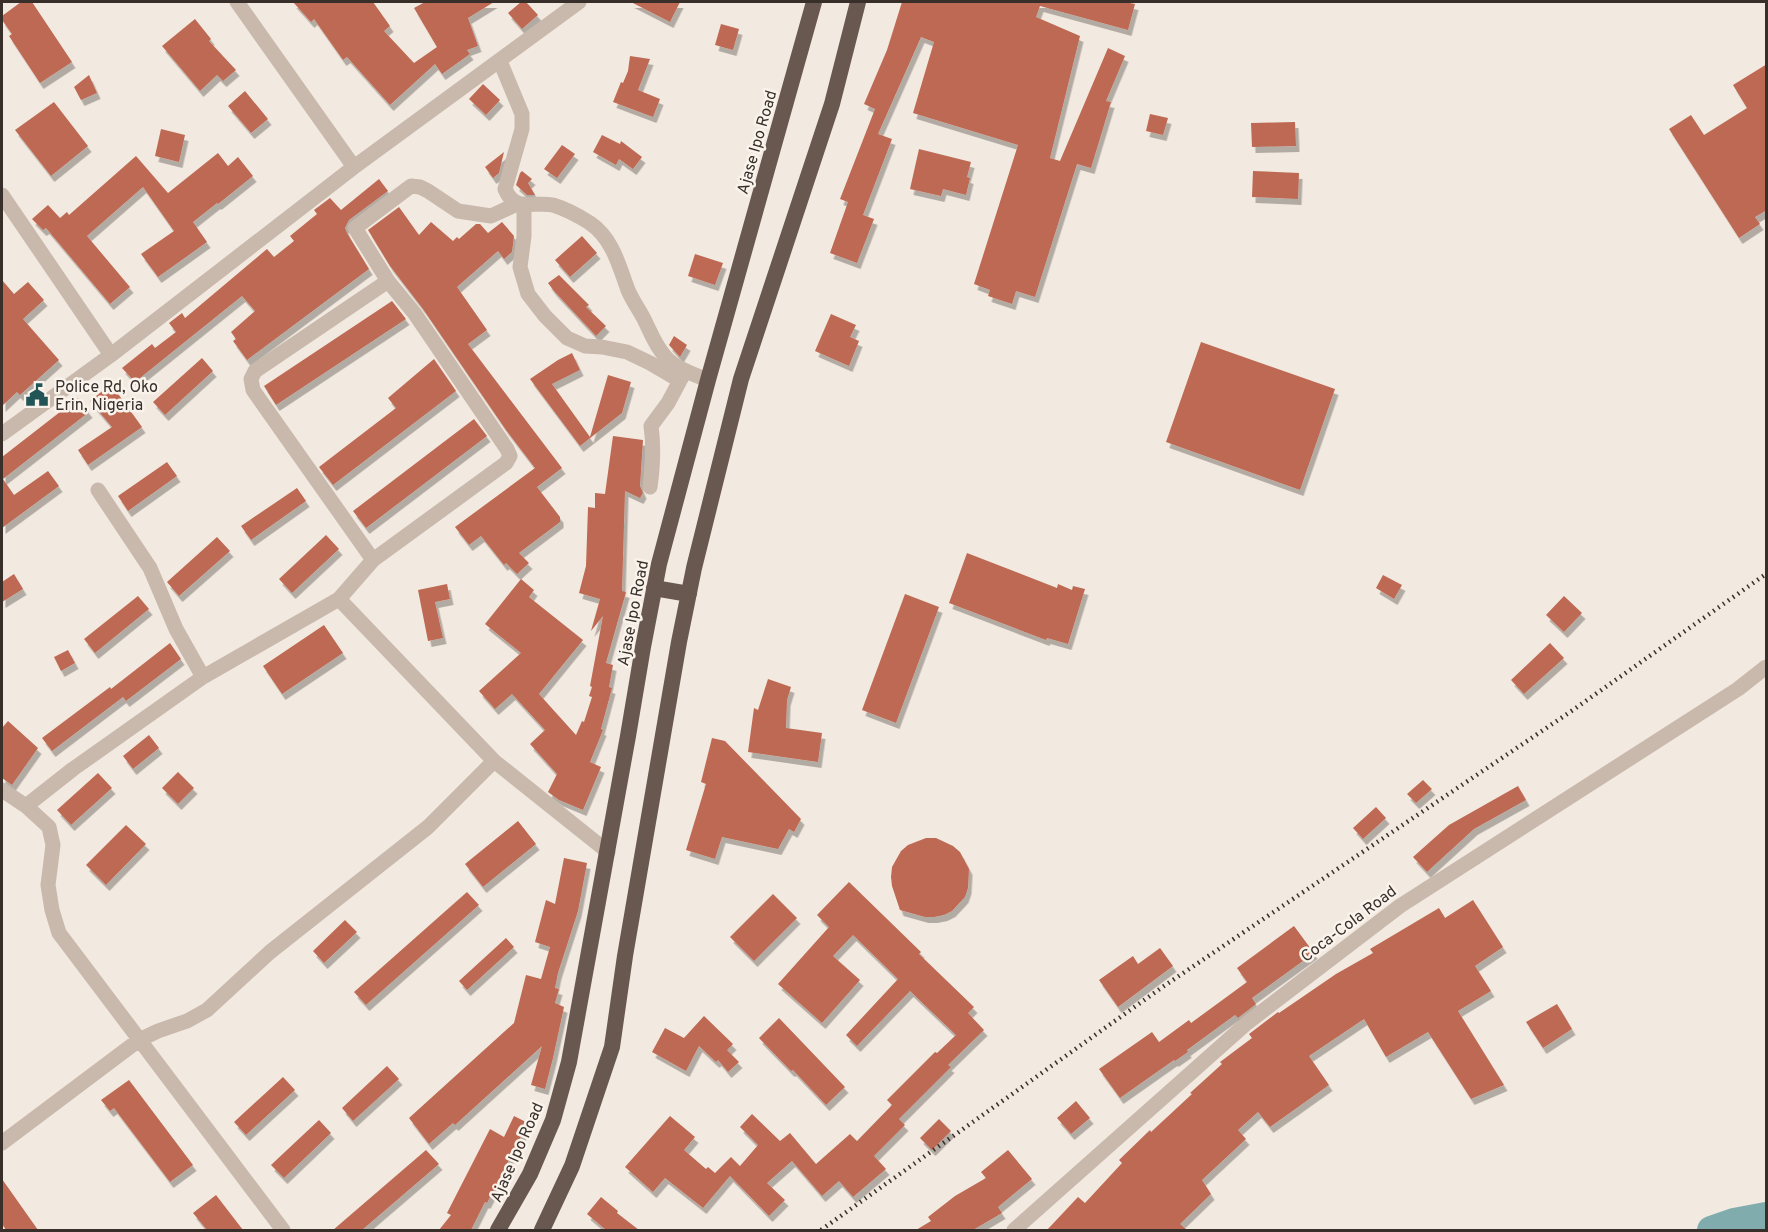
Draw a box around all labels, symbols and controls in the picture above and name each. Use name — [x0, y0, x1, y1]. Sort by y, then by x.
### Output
street label: Ajase Ipo Road — [734, 88, 782, 197]
place label: Police Rd, Oko Erin, Nigeria — [55, 378, 158, 416]
public building icon: Police Rd, Oko Erin, Nigeria — [24, 382, 50, 408]
street label: Ajase Ipo Road — [614, 559, 654, 668]
street label: Coca-Cola Road — [1297, 882, 1401, 967]
street label: Ajase Ipo Road — [487, 1100, 549, 1206]

